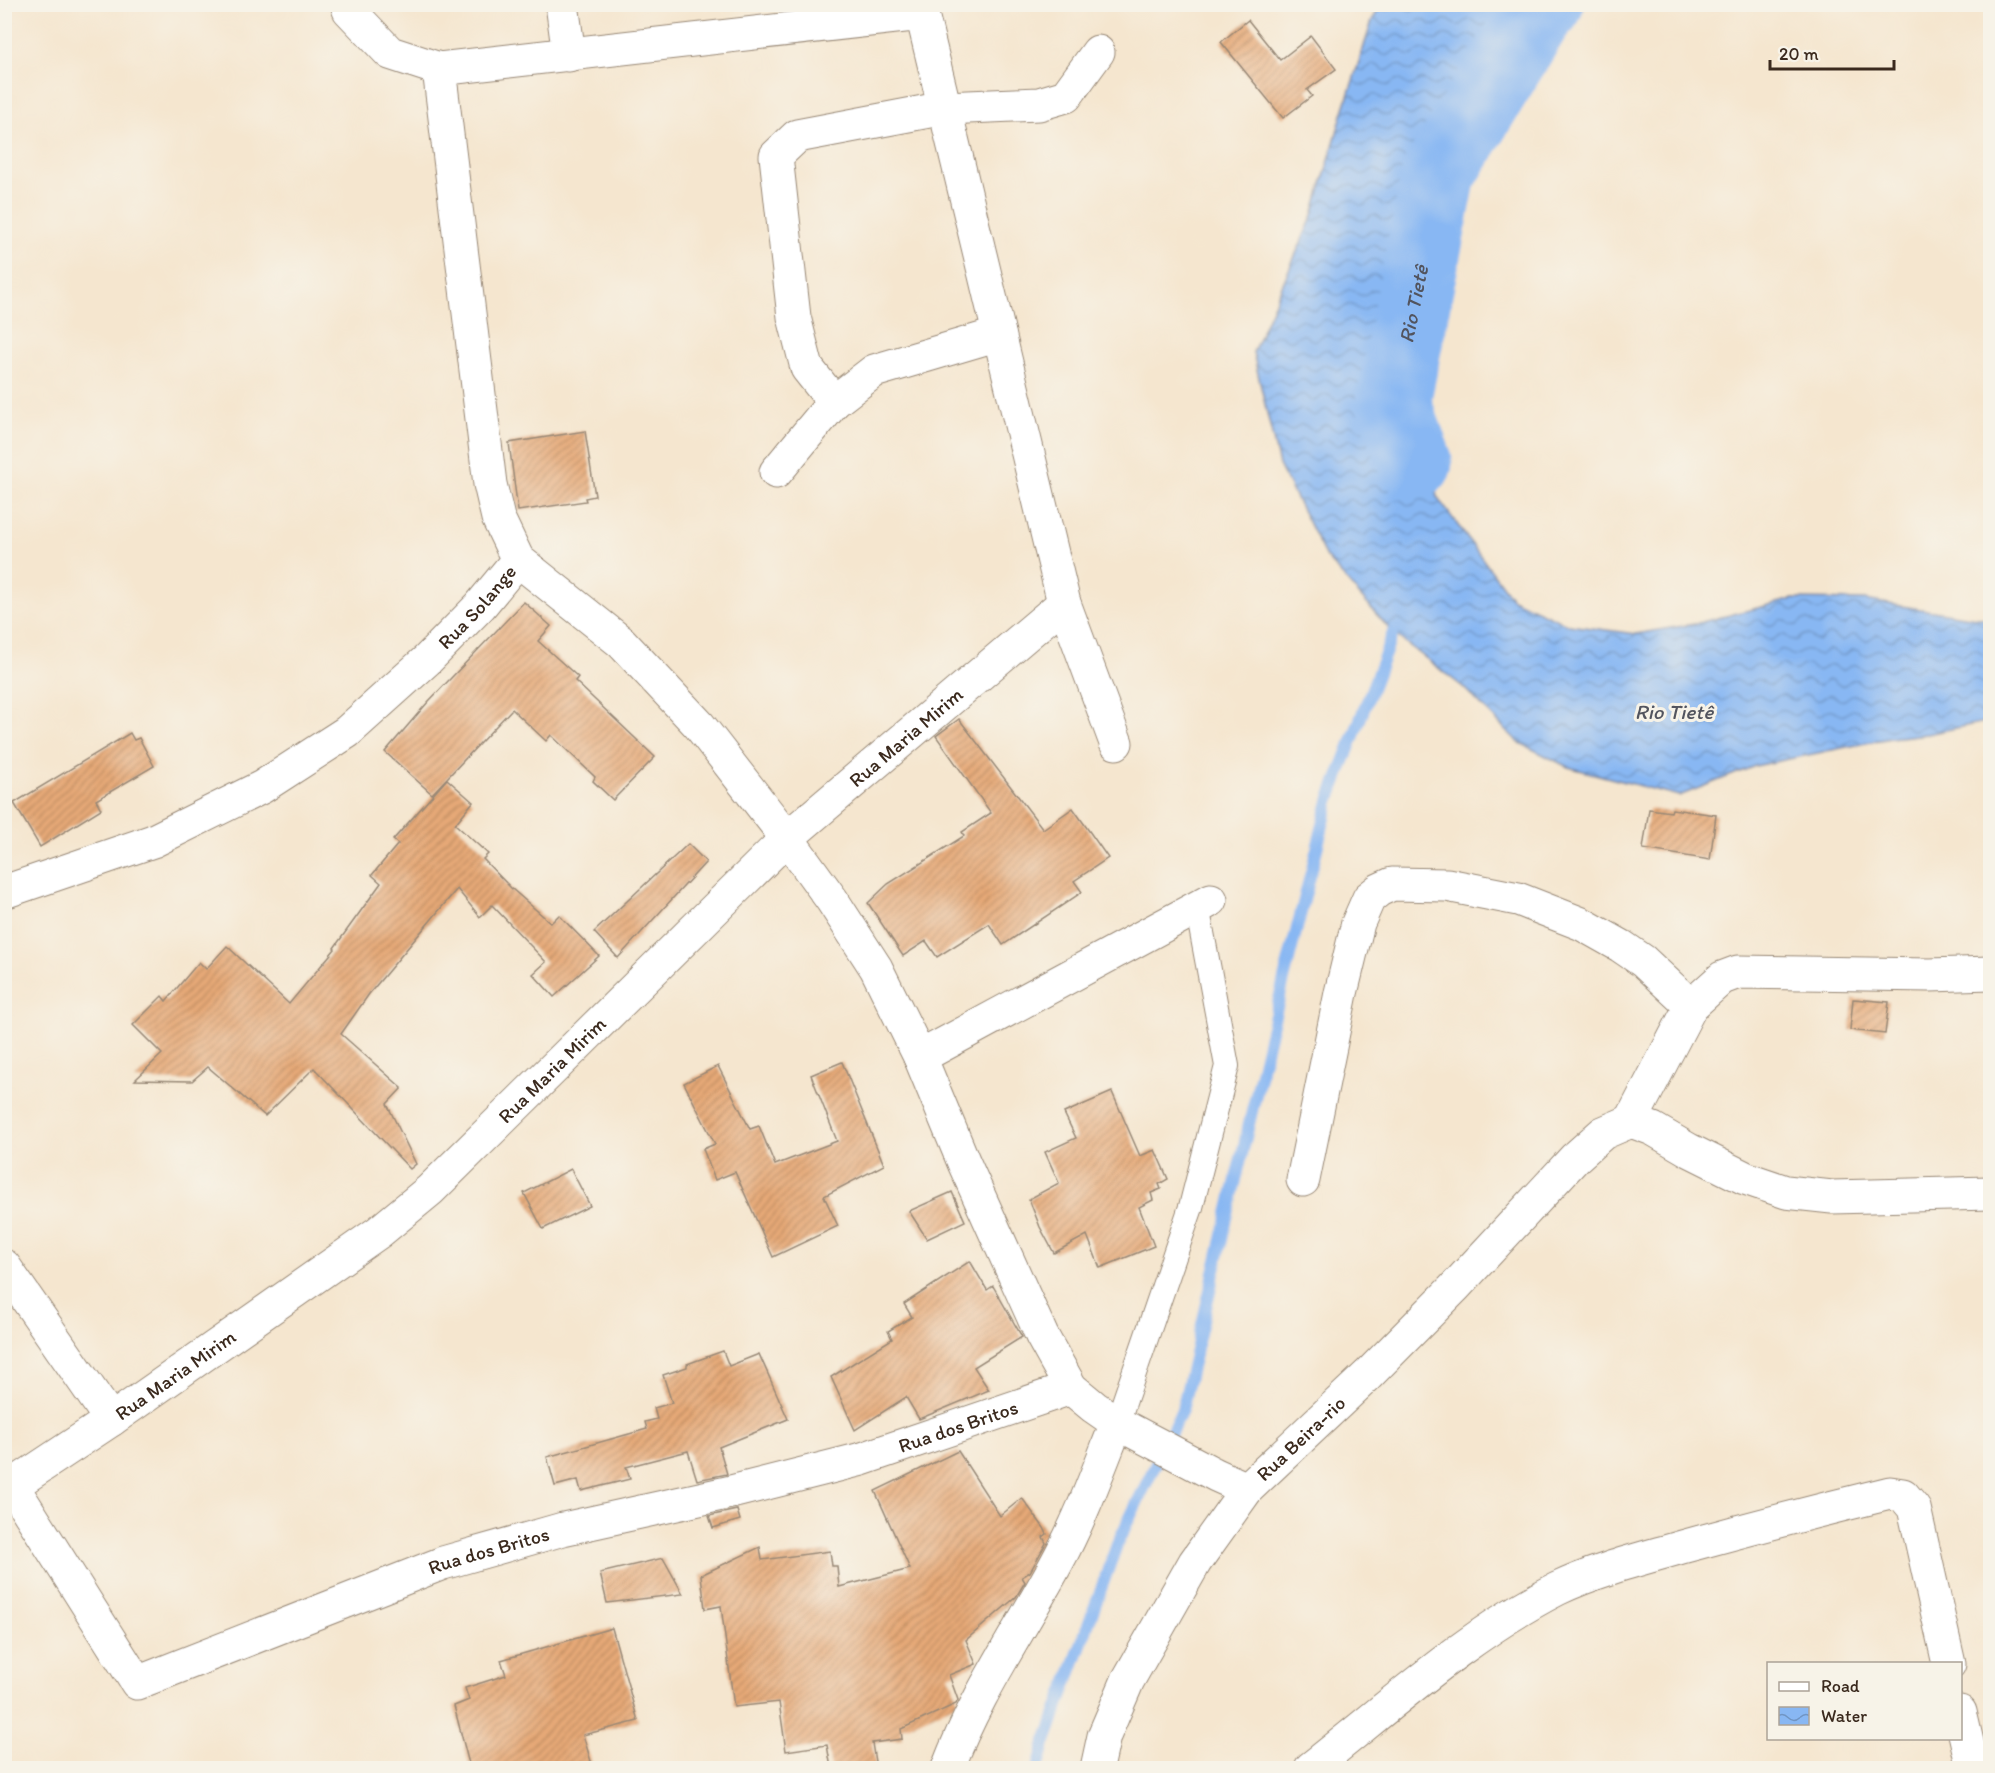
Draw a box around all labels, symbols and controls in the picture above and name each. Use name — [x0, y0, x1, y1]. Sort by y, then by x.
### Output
scale bar — [1770, 33, 1894, 71]
text: 20 m — [1779, 43, 1819, 65]
water label: Rio Tietê — [1393, 261, 1433, 345]
street label: Rua Solange — [433, 560, 521, 654]
street label: Rua Maria Mirim — [844, 682, 968, 792]
water label: Rio Tietê — [1635, 699, 1715, 724]
street label: Rua Maria Mirim — [493, 1011, 611, 1128]
street label: Rua Maria Mirim — [110, 1324, 240, 1425]
street label: Rua Beira-rio — [1251, 1391, 1350, 1486]
street label: Rua dos Britos — [895, 1395, 1021, 1458]
street label: Rua dos Britos — [425, 1522, 552, 1580]
legend — [1767, 1662, 1962, 1740]
text: Road — [1821, 1675, 1860, 1697]
text: Water — [1821, 1705, 1867, 1727]

